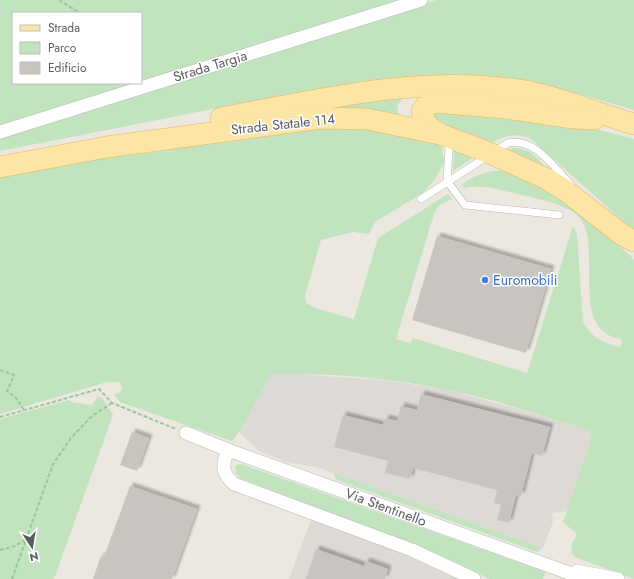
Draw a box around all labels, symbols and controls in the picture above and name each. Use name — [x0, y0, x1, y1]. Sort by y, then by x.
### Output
legend — [12, 12, 142, 84]
text: Strada — [48, 19, 80, 37]
text: Parco — [48, 39, 77, 57]
street label: Strada Targia — [171, 45, 249, 87]
text: Edificio — [48, 59, 87, 77]
street label: Strada Statale 114 — [230, 109, 336, 139]
place label: Euromobili — [493, 270, 557, 290]
marker: Euromobili — [480, 275, 490, 285]
street label: Via Stentinello — [343, 483, 430, 531]
north arrow — [12, 527, 52, 567]
text: N — [28, 548, 40, 566]

